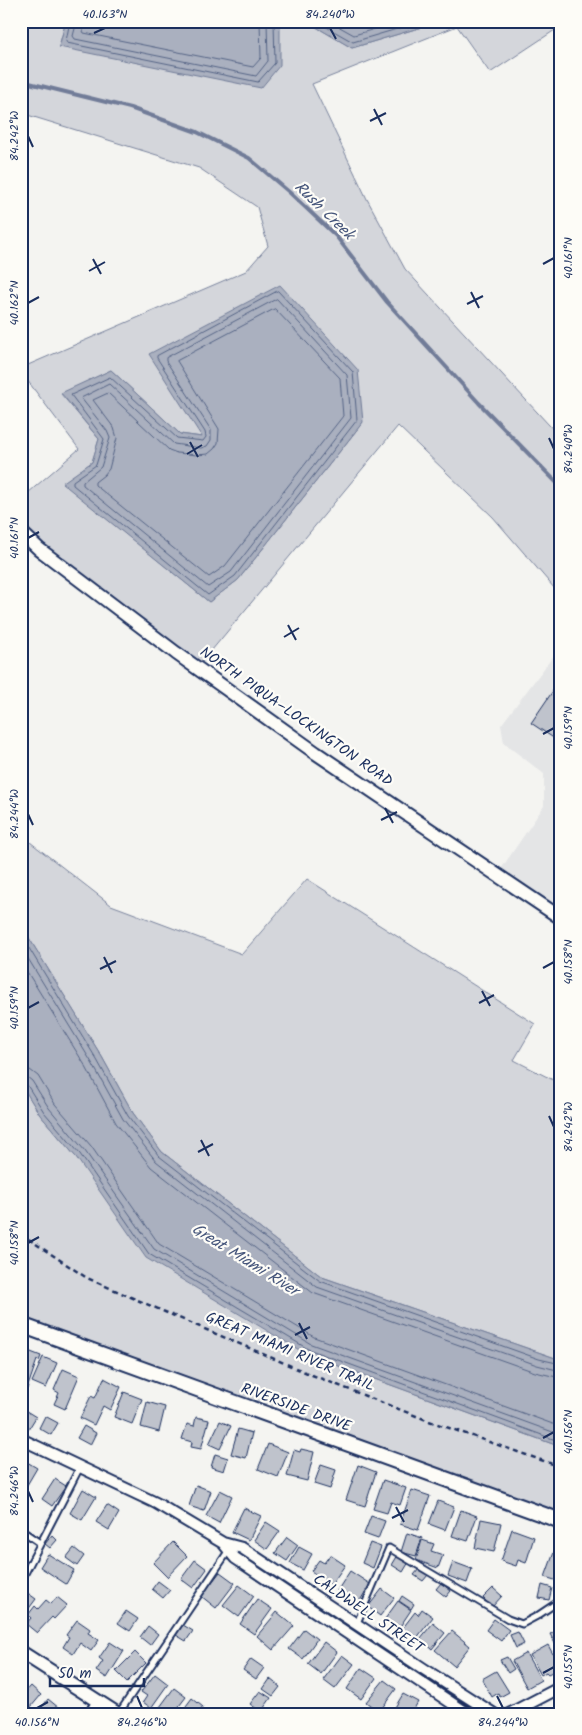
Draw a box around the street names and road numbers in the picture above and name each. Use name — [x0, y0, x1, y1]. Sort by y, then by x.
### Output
street label: NORTH PIQUA–LOCKINGTON ROAD — [194, 641, 398, 793]
street label: GREAT MIAMI RIVER TRAIL — [202, 1305, 378, 1399]
street label: RIVERSIDE DRIVE — [237, 1377, 356, 1440]
street label: CALDWELL STREET — [308, 1568, 430, 1661]

